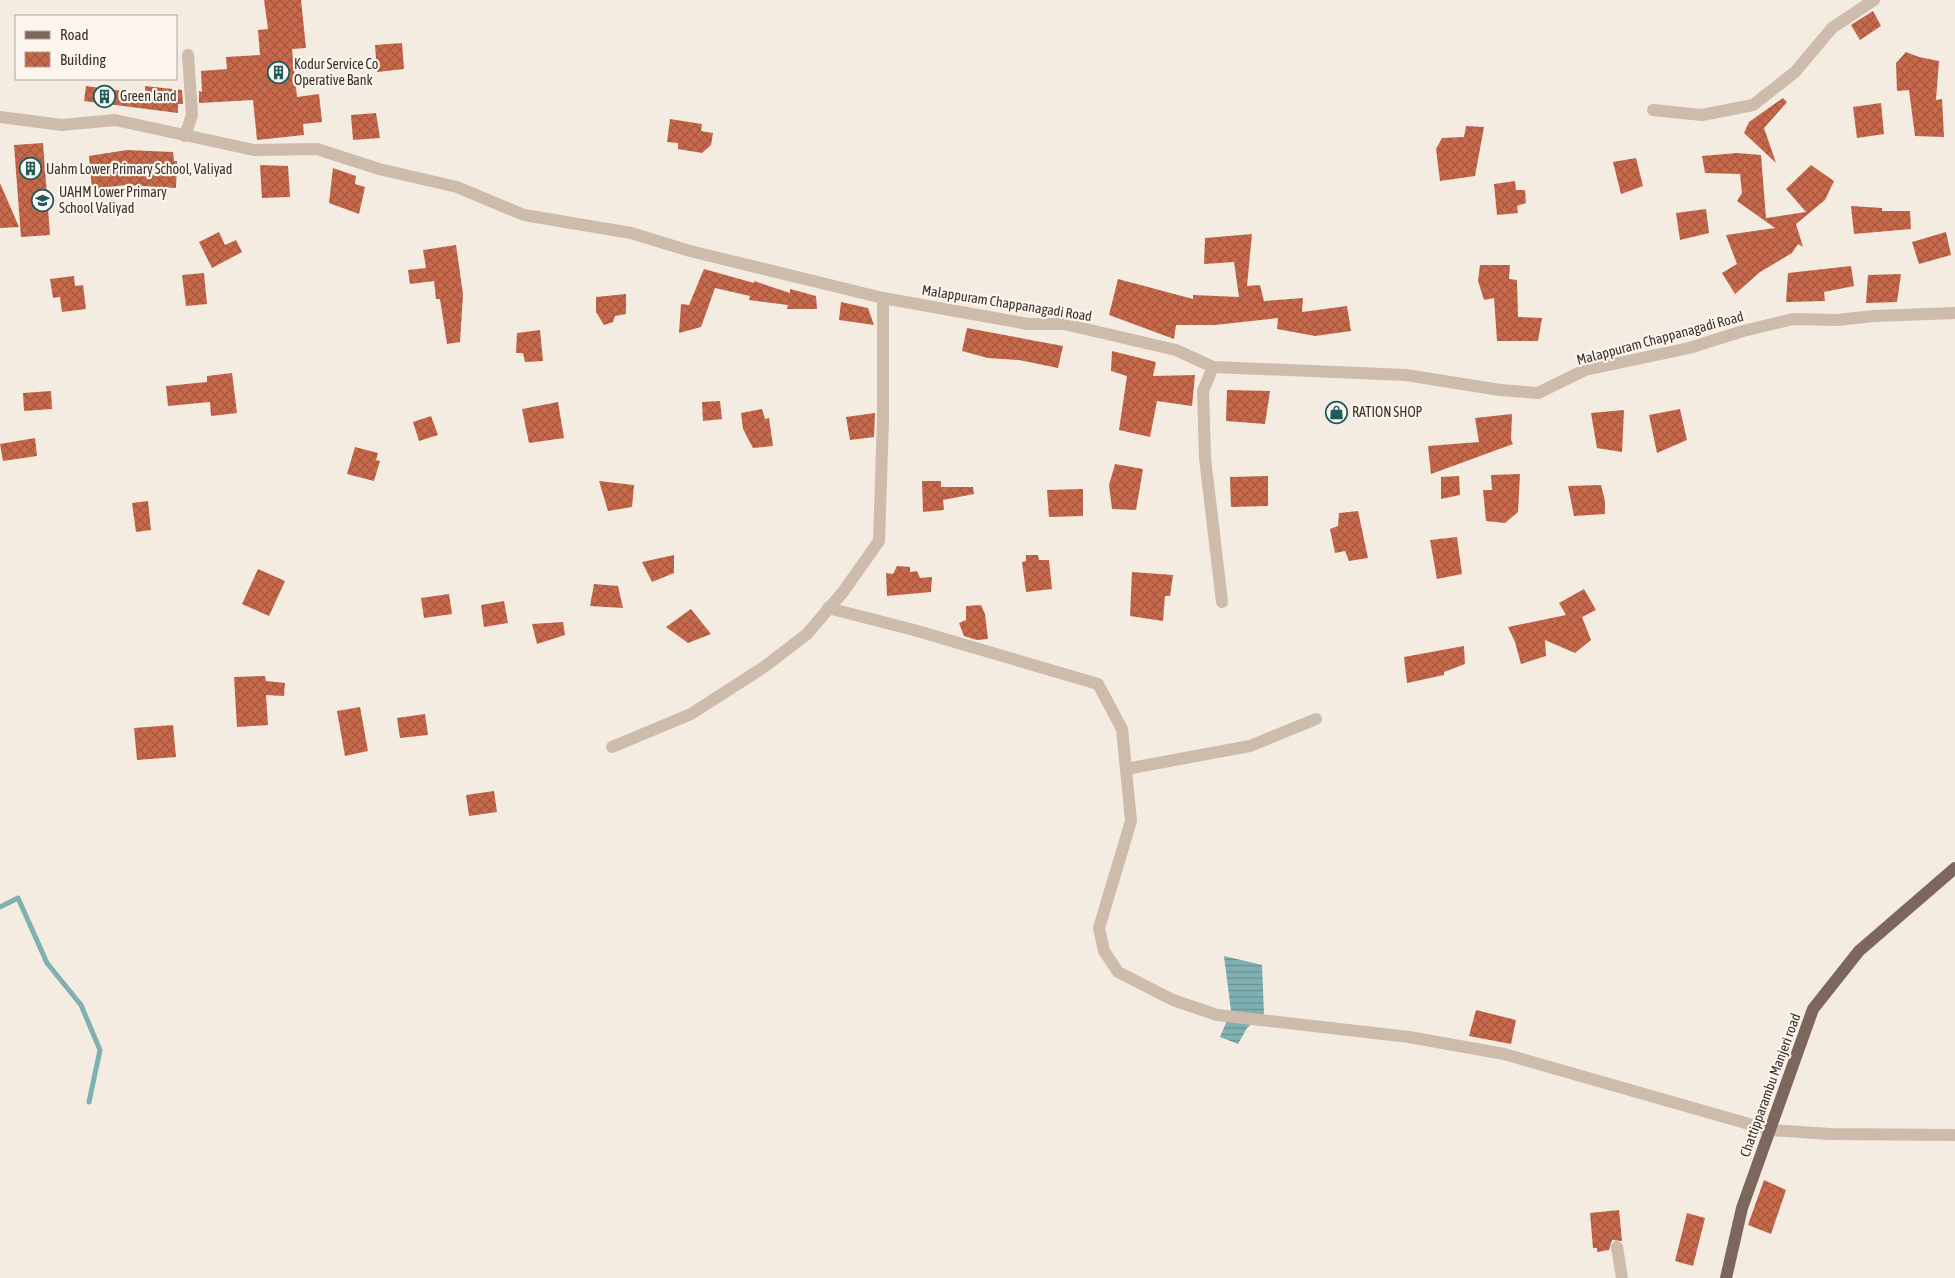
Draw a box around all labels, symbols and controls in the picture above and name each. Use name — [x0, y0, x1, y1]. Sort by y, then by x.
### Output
legend — [15, 15, 178, 80]
text: Road — [60, 26, 89, 43]
text: Building — [60, 51, 106, 68]
place label: Kodur Service Co Operative Bank — [294, 56, 378, 88]
building icon: Kodur Service Co Operative Bank — [266, 60, 290, 84]
building icon: Green land — [92, 84, 116, 108]
place label: Green land — [120, 88, 177, 104]
building icon: Uahm Lower Primary School, Valiyad — [18, 157, 42, 181]
place label: Uahm Lower Primary School, Valiyad — [46, 161, 232, 177]
place label: UAHM Lower Primary School Valiyad — [59, 184, 167, 216]
school or university icon: UAHM Lower Primary School Valiyad — [31, 188, 55, 212]
street label: Malappuram Chappanagadi Road — [921, 282, 1093, 324]
street label: Malappuram Chappanagadi Road — [1575, 308, 1745, 368]
shop icon: RATION SHOP — [1324, 400, 1348, 424]
place label: RATION SHOP — [1352, 404, 1423, 420]
street label: Chattipparambu Manjeri road — [1737, 1011, 1803, 1159]

